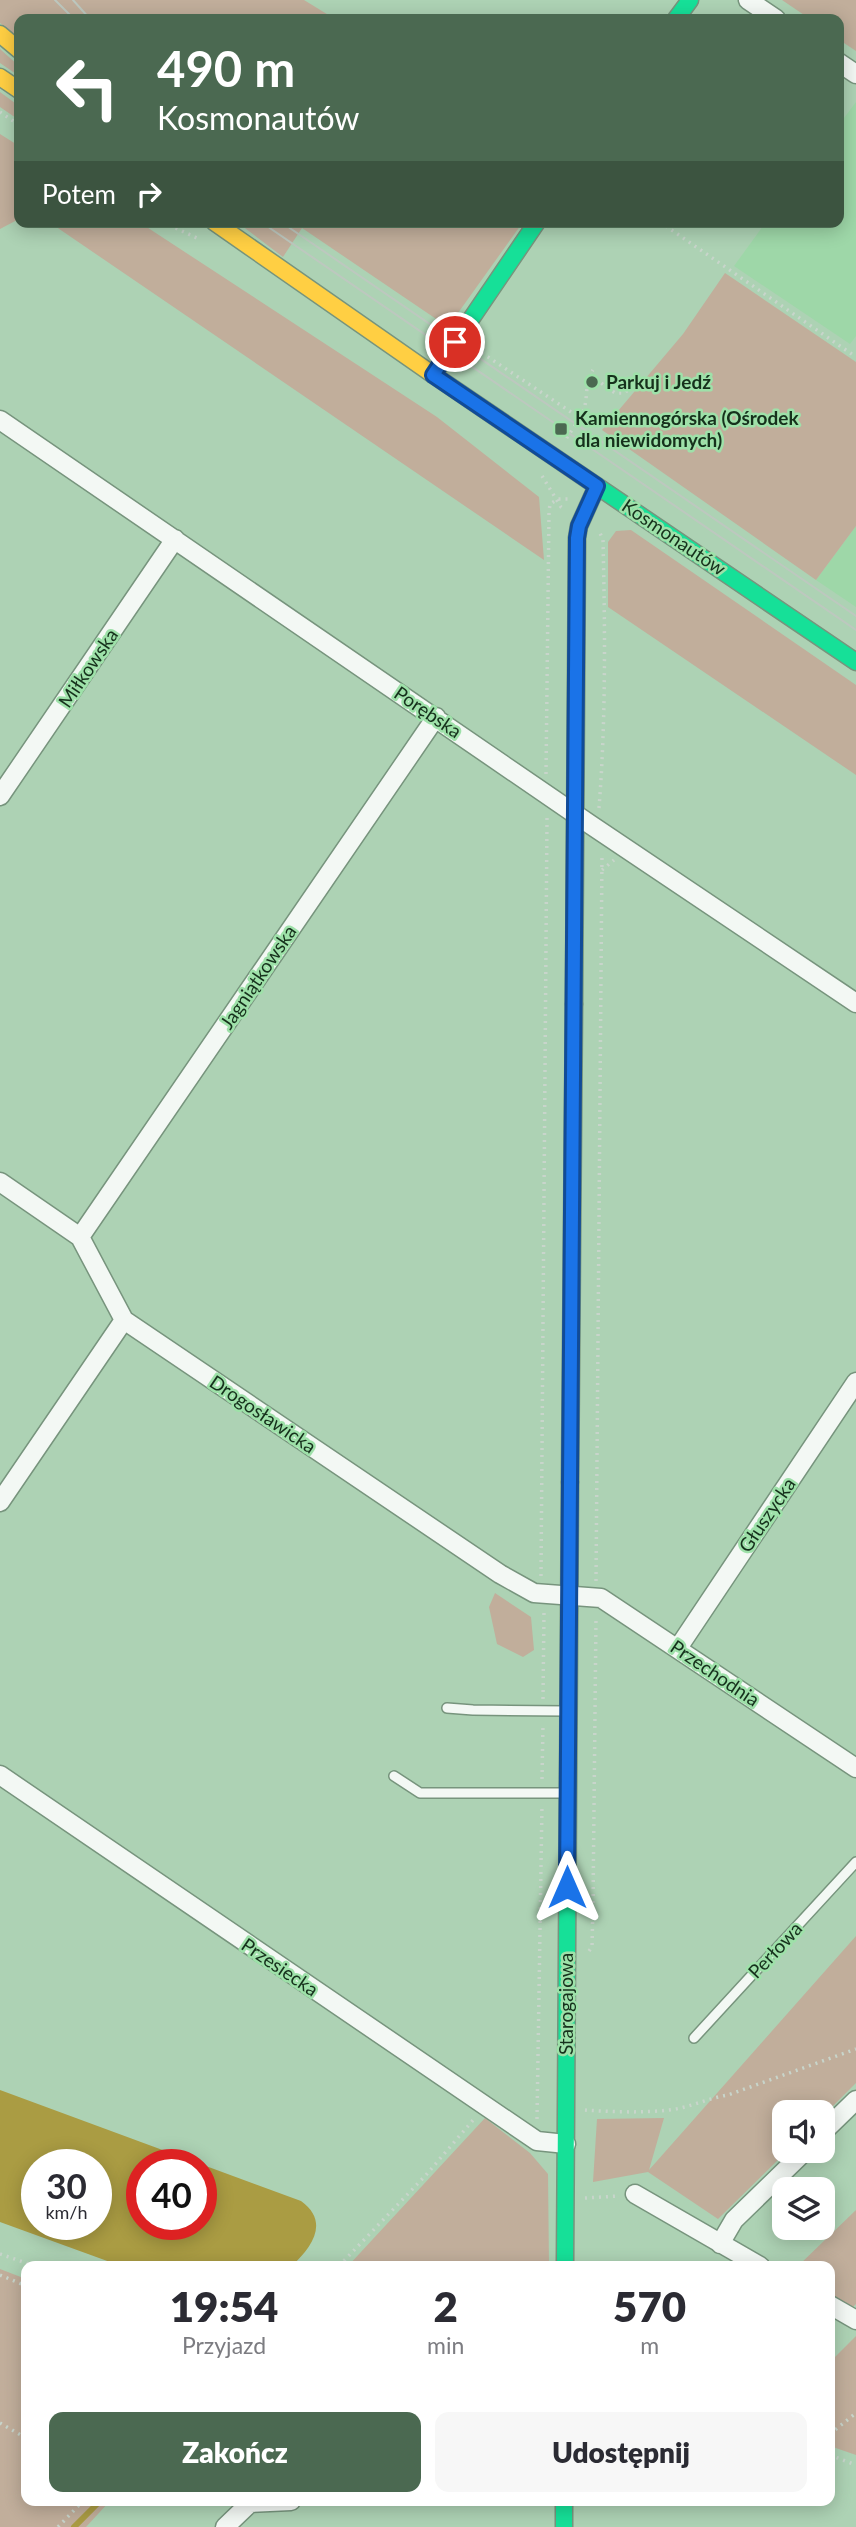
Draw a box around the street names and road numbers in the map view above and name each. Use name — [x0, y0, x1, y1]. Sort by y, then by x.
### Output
street label: Kosmonautów — [618, 493, 731, 580]
street label: Miłkowska — [53, 624, 122, 711]
street label: Porębska — [390, 681, 466, 742]
street label: Jagniątkowska — [214, 920, 301, 1033]
street label: Drogosławicka — [206, 1370, 321, 1458]
street label: Głuszycka — [733, 1473, 800, 1556]
street label: Przechodnia — [666, 1634, 764, 1711]
street label: Perłowa — [743, 1917, 806, 1983]
street label: Przesiecka — [238, 1933, 323, 2001]
street label: Starogajowa — [554, 1953, 577, 2055]

